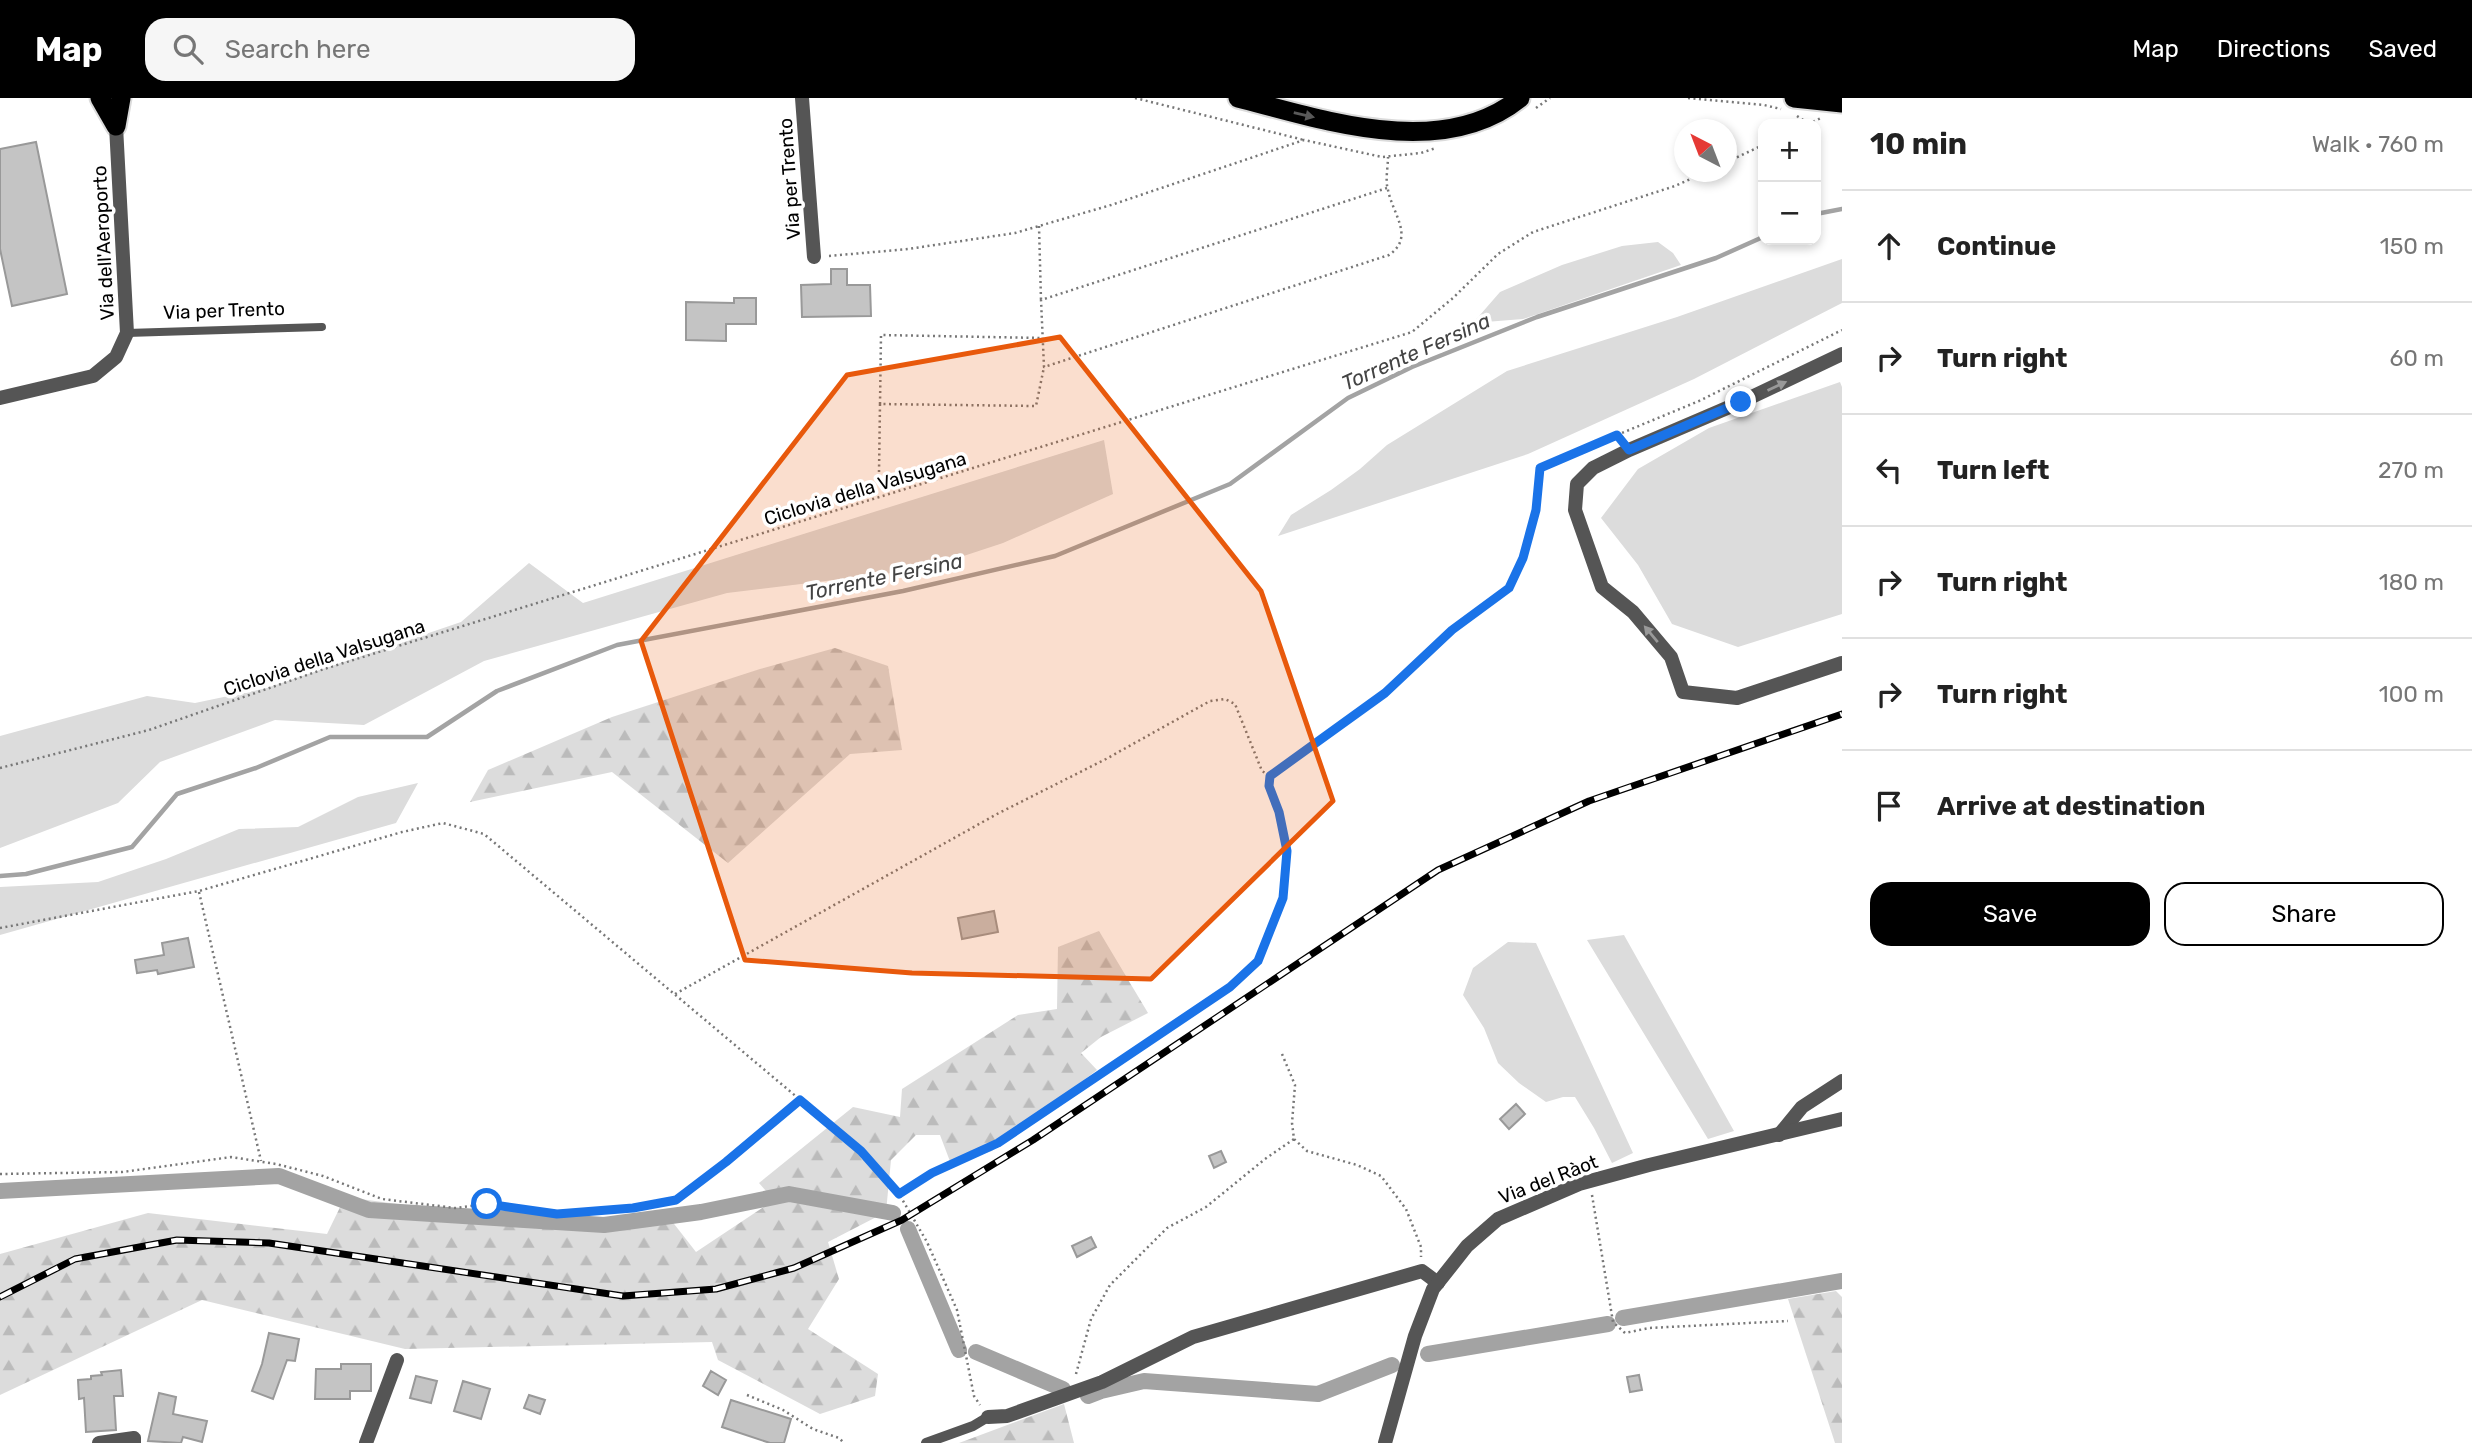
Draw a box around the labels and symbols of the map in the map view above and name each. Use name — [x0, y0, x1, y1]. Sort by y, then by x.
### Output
one-way arrow — [1293, 110, 1315, 121]
street label: Via per Trento — [774, 117, 805, 241]
north arrow — [1674, 119, 1737, 182]
street label: Via dell'Aeroporto — [88, 165, 119, 321]
street label: Via per Trento — [163, 297, 285, 324]
water label: Torrente Fersina — [1338, 308, 1494, 396]
one-way arrow — [1767, 380, 1787, 391]
route end — [1725, 386, 1756, 417]
street label: Ciclovia della Valsugana — [761, 447, 969, 530]
water label: Torrente Fersina — [803, 548, 965, 605]
street label: Ciclovia della Valsugana — [221, 614, 428, 701]
one-way arrow — [1644, 625, 1659, 642]
street label: Via del Ràot — [1495, 1150, 1602, 1209]
route start — [471, 1188, 502, 1219]

